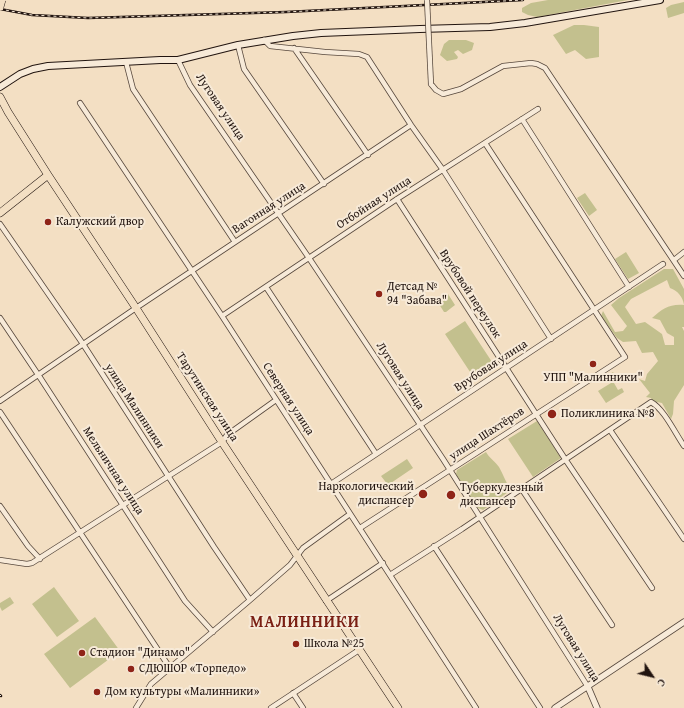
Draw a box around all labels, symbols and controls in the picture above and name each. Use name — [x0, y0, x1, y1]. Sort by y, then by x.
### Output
street label: Луговая улица — [192, 71, 248, 143]
street label: Отбойная улица — [334, 173, 414, 233]
street label: Вагонная улица — [230, 179, 308, 237]
place label: Калужский двор — [56, 215, 144, 229]
marker: Калужский двор — [43, 217, 53, 227]
street label: Врубовой переулок — [436, 247, 504, 341]
place label: Детсад № 94 "Забава" — [387, 280, 447, 308]
marker: Детсад № 94 "Забава" — [374, 289, 384, 299]
street label: Врубовая улица — [452, 337, 530, 395]
street label: Луговая улица — [373, 340, 427, 412]
street label: Тарутинская улица — [173, 350, 241, 444]
marker: УПП "Малинники" — [588, 359, 598, 369]
street label: Северная улица — [259, 360, 317, 438]
street label: улица Малинники — [101, 361, 167, 451]
place label: УПП "Малинники" — [543, 371, 643, 385]
street label: улица Шахтёров — [447, 404, 527, 464]
place label: Поликлиника №8 — [561, 407, 654, 421]
marker: Поликлиника №8 — [546, 408, 558, 420]
street label: Мельничная улица — [79, 424, 147, 518]
place label: Наркологический диспансер — [319, 480, 414, 508]
place label: Туберкулезный диспансер — [460, 481, 543, 509]
marker: Наркологический диспансер — [417, 488, 429, 500]
marker: Туберкулезный диспансер — [445, 489, 457, 501]
street label: Луговая улица — [549, 611, 603, 685]
district label: МАЛИННИКИ — [250, 613, 360, 633]
place label: Школа №25 — [304, 637, 364, 651]
marker: Школа №25 — [291, 639, 301, 649]
place label: Стадион "Динамо" — [90, 646, 190, 660]
marker: Стадион "Динамо" — [77, 648, 87, 658]
north arrow — [632, 656, 672, 696]
place label: СДЮШОР «Торпедо» — [139, 662, 246, 676]
marker: СДЮШОР «Торпедо» — [126, 664, 136, 674]
text: С — [653, 676, 670, 690]
place label: Дом культуры «Малинники» — [105, 685, 259, 699]
marker: Дом культуры «Малинники» — [92, 687, 102, 697]

